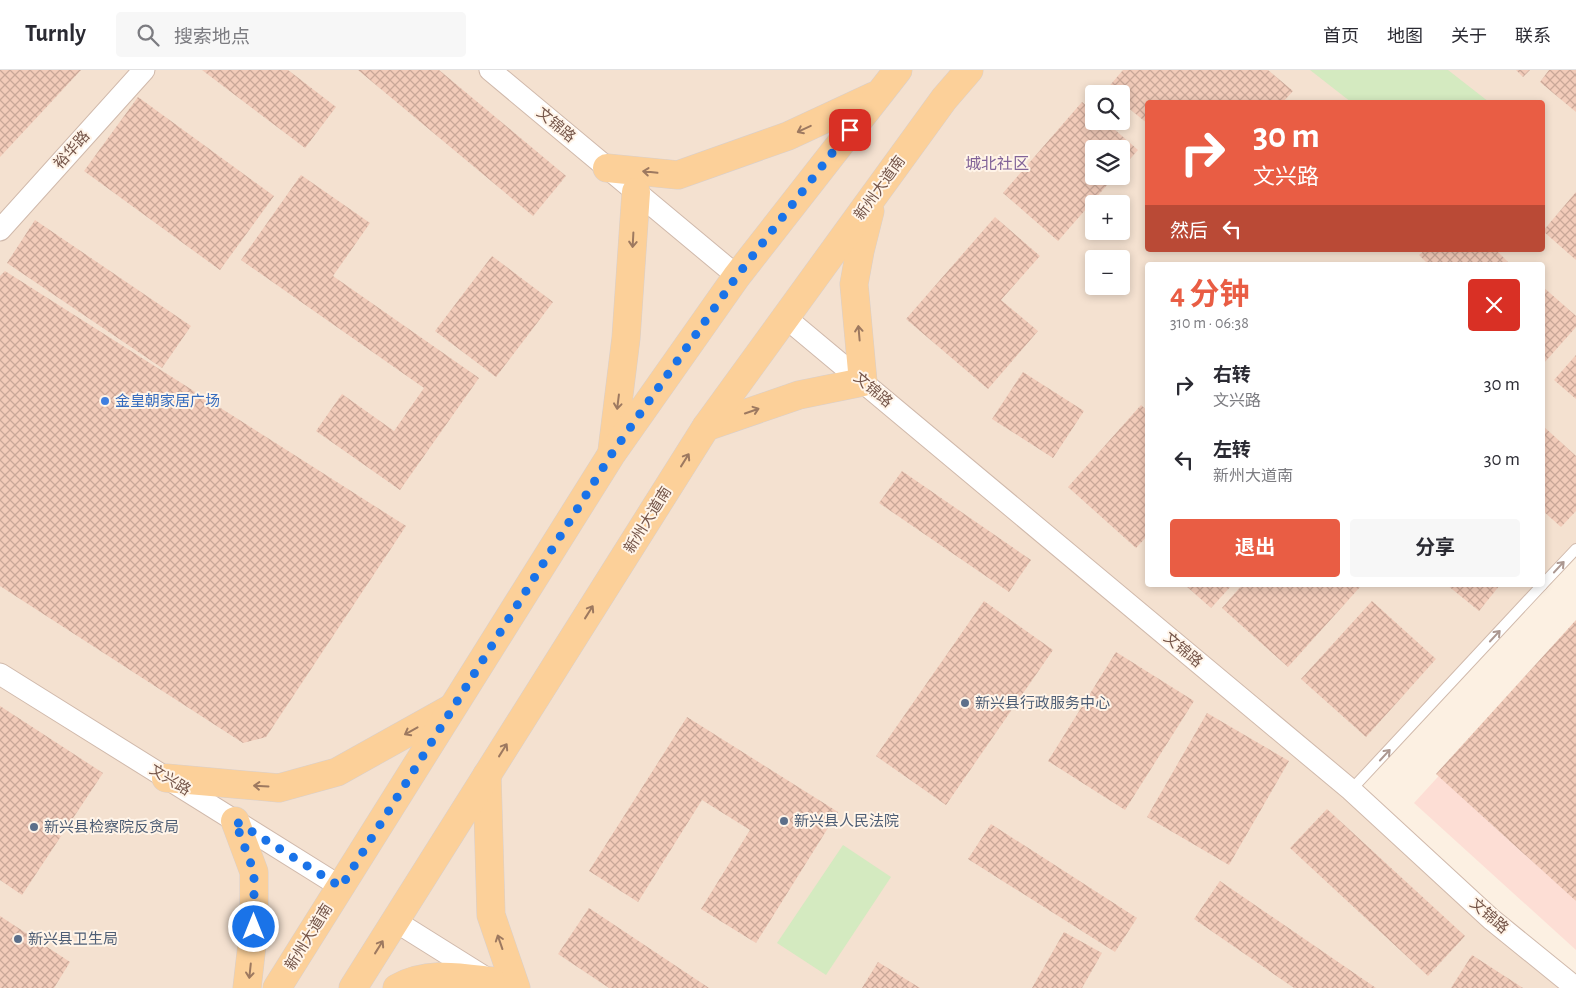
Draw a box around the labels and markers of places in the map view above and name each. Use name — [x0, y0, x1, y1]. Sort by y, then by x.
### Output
pin — [829, 109, 871, 151]
place label: 金皇朝家居广场 — [115, 393, 220, 409]
marker: 金皇朝家居广场 — [99, 395, 111, 407]
place label: 新兴县行政服务中心 — [975, 695, 1110, 711]
marker: 新兴县行政服务中心 — [959, 697, 971, 709]
place label: 新兴县人民法院 — [794, 813, 899, 829]
marker: 新兴县人民法院 — [778, 815, 790, 827]
place label: 新兴县检察院反贪局 — [44, 818, 179, 835]
marker: 新兴县检察院反贪局 — [28, 821, 40, 833]
place label: 新兴县卫生局 — [28, 931, 118, 947]
marker: 新兴县卫生局 — [12, 933, 24, 945]

